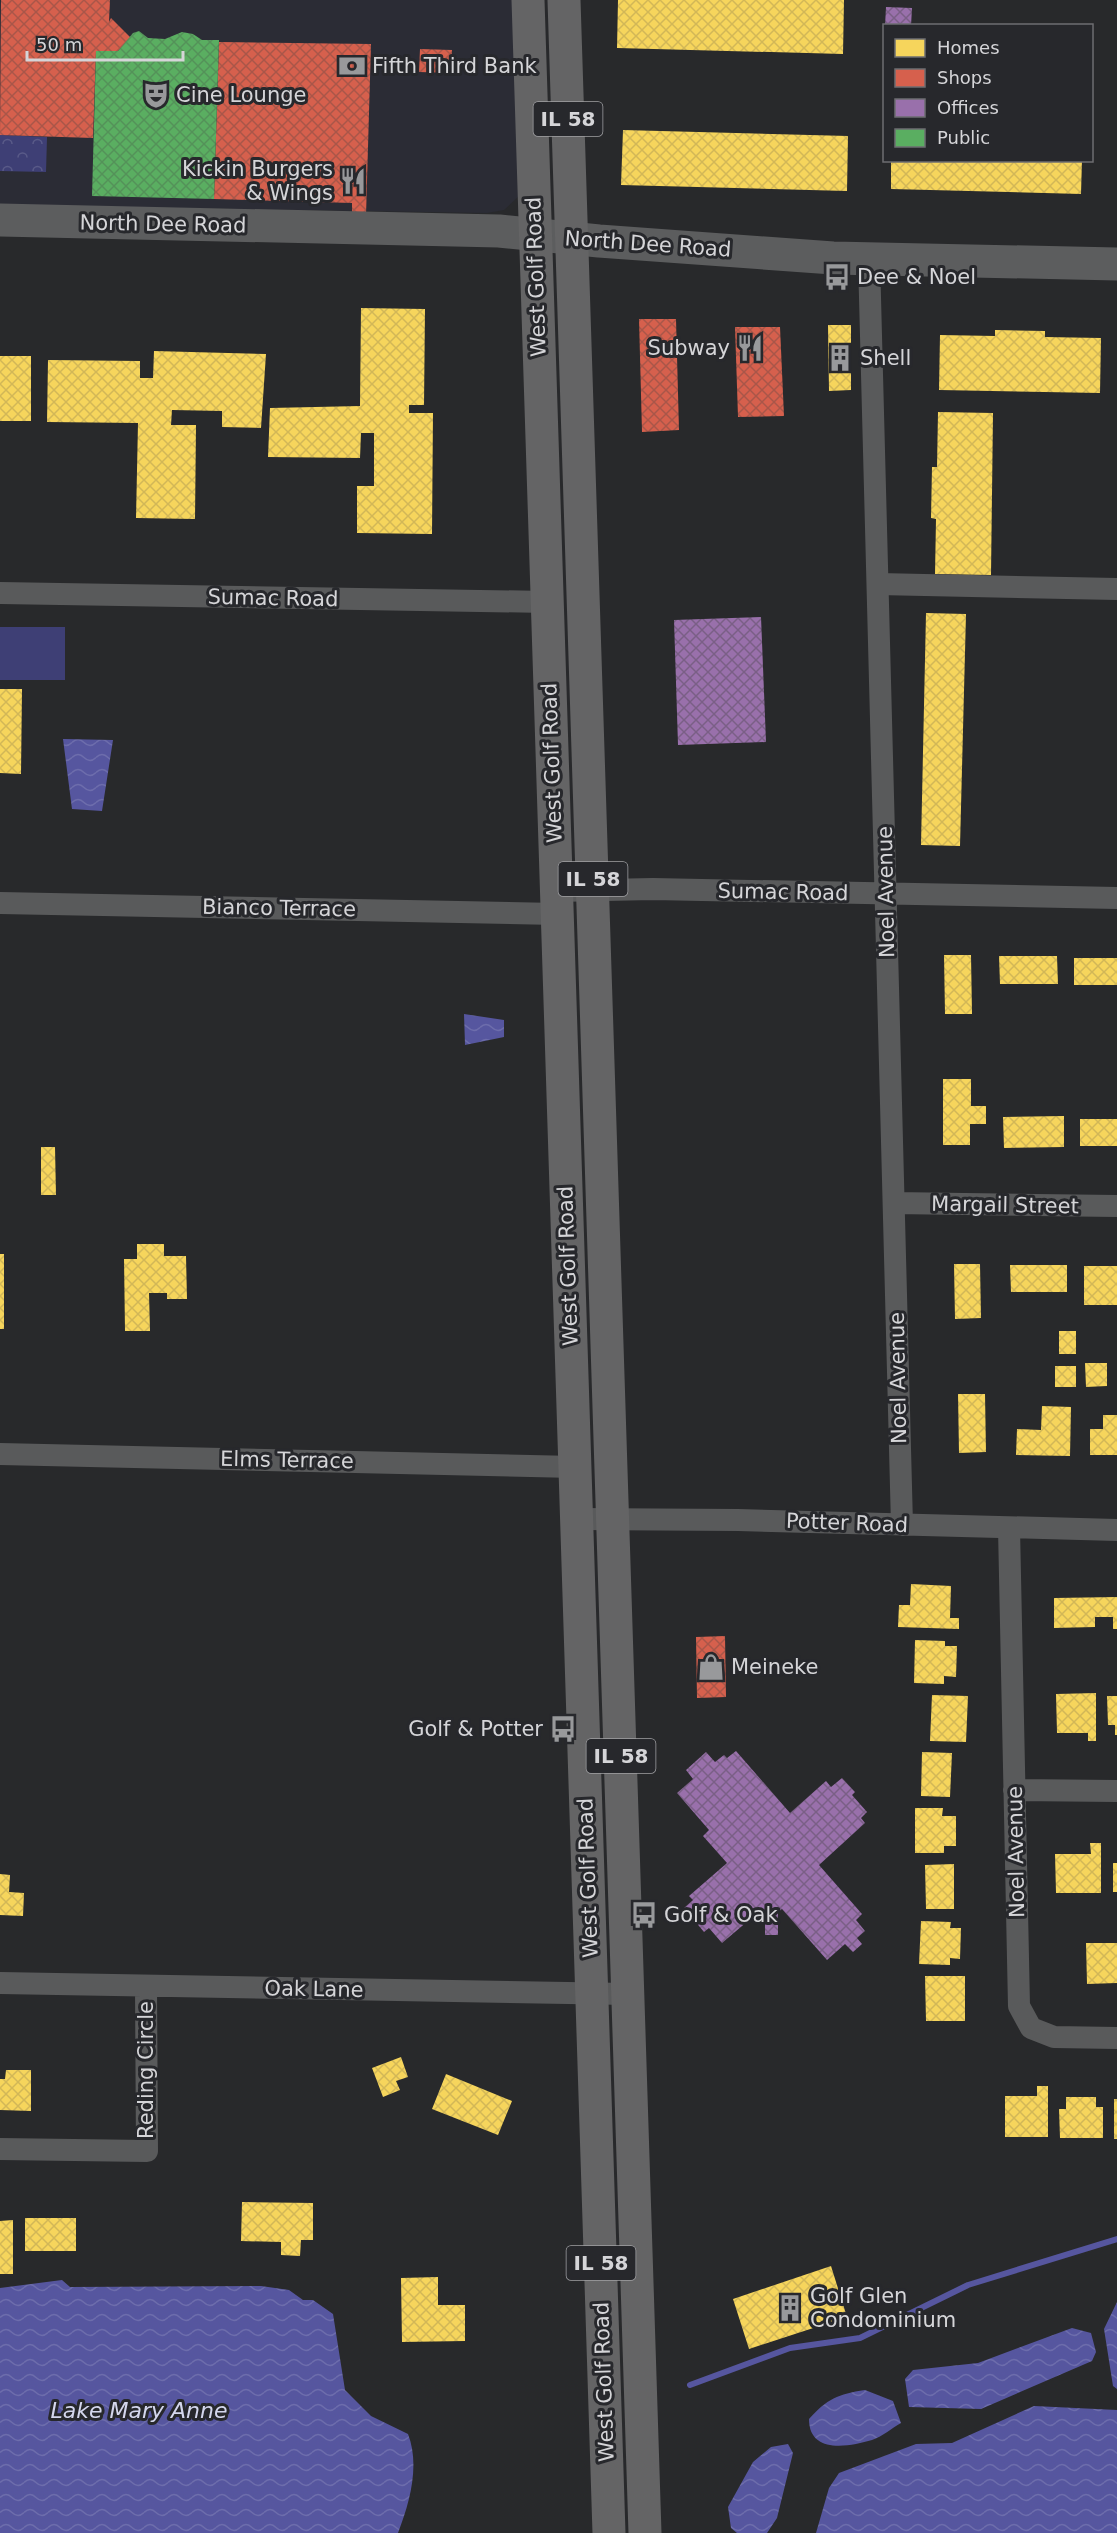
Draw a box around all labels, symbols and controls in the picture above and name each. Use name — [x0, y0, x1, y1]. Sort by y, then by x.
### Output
scale bar — [27, 24, 183, 62]
legend — [883, 24, 1093, 162]
text: 50 m — [36, 34, 82, 55]
text: Homes — [937, 37, 1000, 58]
bank icon: Fifth Third Bank — [337, 51, 367, 81]
place label: Fifth Third Bank — [372, 54, 537, 78]
text: Shops — [937, 67, 992, 88]
theatre icon: Cine Lounge — [141, 80, 171, 110]
place label: Cine Lounge — [176, 83, 306, 107]
text: Offices — [937, 97, 999, 118]
road number: IL 58 — [534, 102, 602, 136]
text: Public — [937, 127, 990, 148]
place label: Kickin Burgers & Wings — [182, 157, 333, 205]
restaurant icon: Kickin Burgers & Wings — [338, 166, 368, 196]
street label: West Golf Road — [521, 197, 551, 357]
street label: North Dee Road — [79, 211, 247, 237]
street label: North Dee Road — [564, 226, 732, 262]
bus stop icon: Dee & Noel — [822, 262, 852, 292]
place label: Dee & Noel — [857, 265, 976, 289]
restaurant icon: Subway — [735, 333, 765, 363]
place label: Subway — [648, 336, 730, 360]
building icon: Shell — [825, 343, 855, 373]
place label: Shell — [860, 346, 911, 370]
street label: Sumac Road — [207, 585, 339, 611]
street label: West Golf Road — [537, 683, 567, 843]
street label: Noel Avenue — [873, 826, 899, 958]
road number: IL 58 — [558, 862, 628, 896]
street label: Sumac Road — [717, 879, 849, 905]
street label: Bianco Terrace — [202, 895, 356, 921]
street label: West Golf Road — [553, 1186, 583, 1346]
street label: Margail Street — [931, 1192, 1079, 1218]
street label: Noel Avenue — [885, 1312, 911, 1444]
street label: Elms Terrace — [220, 1447, 354, 1473]
street label: Potter Road — [786, 1509, 908, 1537]
shop icon: Meineke — [696, 1652, 726, 1682]
place label: Meineke — [731, 1655, 818, 1679]
bus stop icon: Golf & Potter — [548, 1714, 578, 1744]
place label: Golf & Potter — [408, 1717, 543, 1741]
road number: IL 58 — [586, 1739, 656, 1773]
street label: Noel Avenue — [1003, 1786, 1029, 1918]
street label: West Golf Road — [573, 1798, 603, 1958]
bus stop icon: Golf & Oak — [629, 1900, 659, 1930]
place label: Golf & Oak — [664, 1903, 778, 1927]
street label: Oak Lane — [264, 1976, 364, 2002]
street label: Reding Circle — [134, 2001, 158, 2139]
road number: IL 58 — [566, 2246, 636, 2280]
place label: Golf Glen Condominium — [810, 2284, 956, 2332]
building icon: Golf Glen Condominium — [775, 2293, 805, 2323]
street label: West Golf Road — [589, 2302, 619, 2462]
water label: Lake Mary Anne — [51, 2398, 228, 2423]

